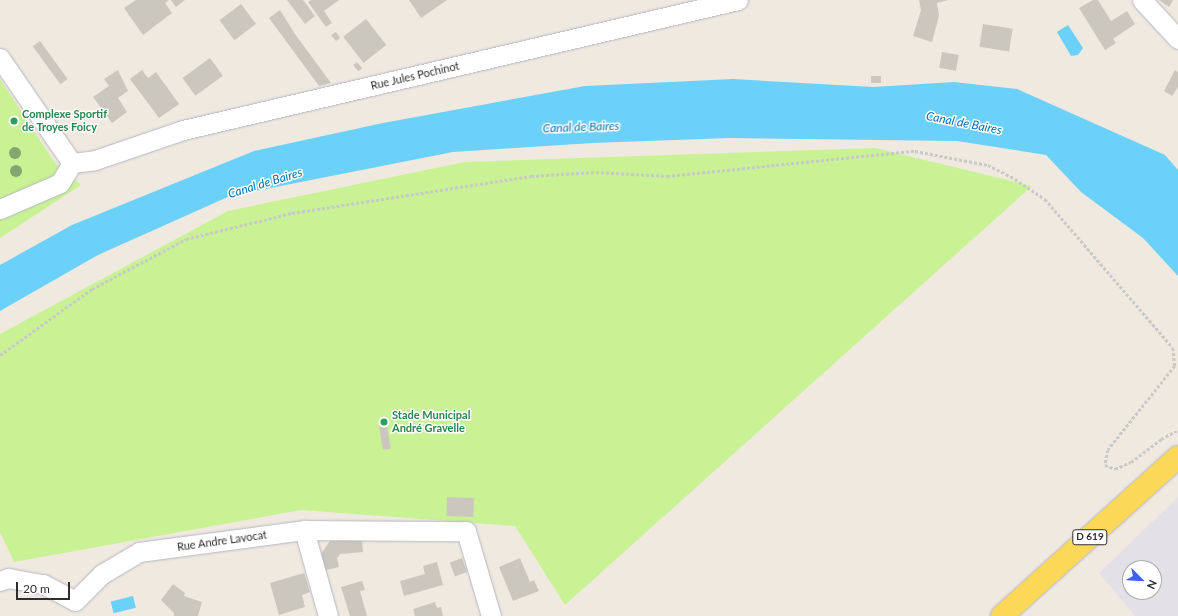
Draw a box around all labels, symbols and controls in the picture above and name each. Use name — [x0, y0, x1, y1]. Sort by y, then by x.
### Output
street label: Rue Jules Pochinot — [369, 59, 461, 93]
place label: Complexe Sportif de Troyes Foicy — [22, 108, 107, 134]
water label: Canal de Baires — [925, 109, 1003, 137]
marker: Complexe Sportif de Troyes Foicy — [9, 116, 19, 126]
water label: Canal de Baires — [542, 118, 620, 136]
water label: Canal de Baires — [226, 165, 304, 201]
place label: Stade Municipal André Gravelle — [392, 409, 470, 435]
marker: Stade Municipal André Gravelle — [379, 417, 389, 427]
street label: Rue Andre Lavocat — [176, 528, 268, 554]
road number: D 619 — [1072, 529, 1108, 545]
north arrow — [1122, 560, 1162, 600]
scale bar — [18, 574, 72, 600]
text: N — [1145, 578, 1160, 591]
text: 20 m — [23, 581, 50, 596]

